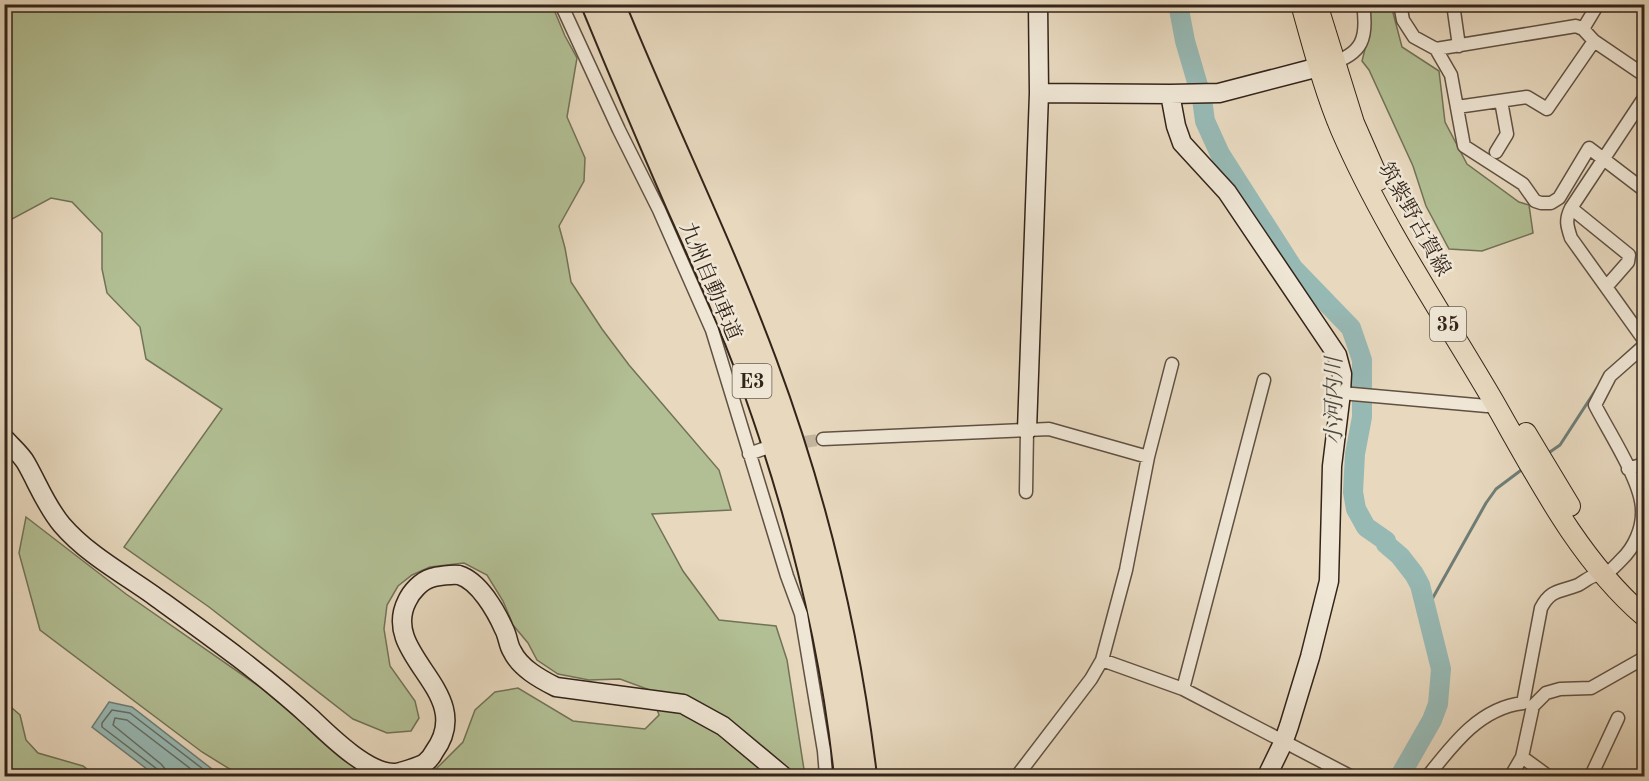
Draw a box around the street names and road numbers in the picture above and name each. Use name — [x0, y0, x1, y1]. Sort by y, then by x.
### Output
street label: 筑紫野古賀線 — [1374, 159, 1455, 280]
street label: 九州自動車道 — [675, 219, 746, 344]
road number: 35 — [1430, 307, 1466, 341]
road number: E3 — [732, 364, 771, 398]

